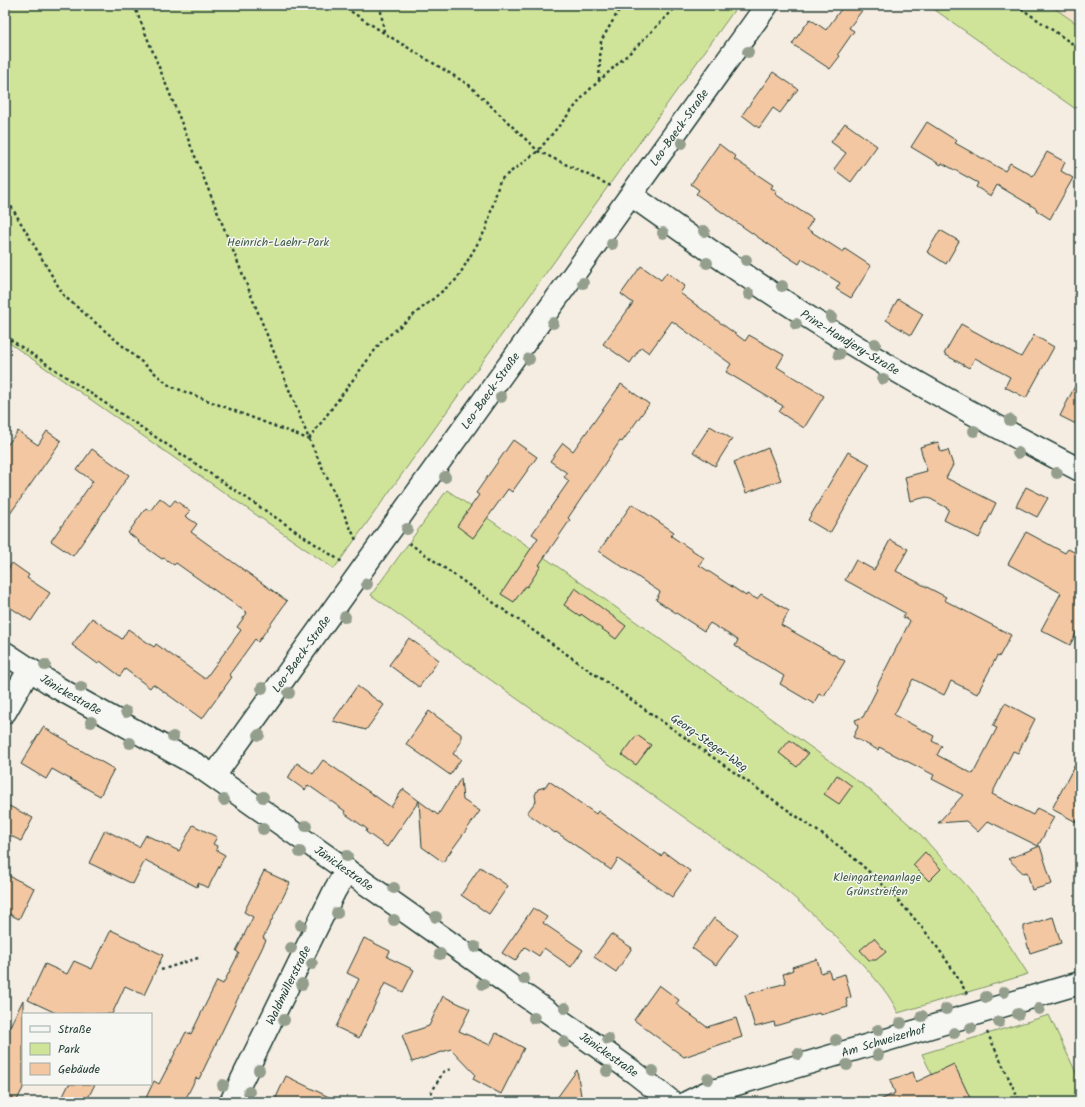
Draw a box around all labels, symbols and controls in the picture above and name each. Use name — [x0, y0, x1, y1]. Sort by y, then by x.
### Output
street label: Leo-Baeck-Straße — [645, 84, 714, 170]
park label: Heinrich-Laehr-Park — [227, 233, 329, 252]
street label: Prinz-Handjery-Straße — [796, 305, 904, 380]
street label: Leo-Baeck-Straße — [456, 348, 525, 433]
street label: Leo-Baeck-Straße — [267, 611, 336, 697]
street label: Jänickestraße — [36, 669, 106, 720]
street label: Georg-Steger-Weg — [666, 709, 752, 777]
street label: Jänickestraße — [310, 841, 378, 896]
park label: Kleingartenanlage Grünstreifen — [833, 868, 922, 901]
street label: Waldmüllerstraße — [261, 942, 316, 1028]
legend — [22, 1013, 152, 1085]
street label: Am Schweizerhof — [839, 1019, 929, 1062]
text: Straße — [58, 1020, 92, 1039]
street label: Jänickestraße — [575, 1027, 643, 1083]
text: Park — [58, 1040, 80, 1059]
text: Gebäude — [58, 1060, 100, 1079]

